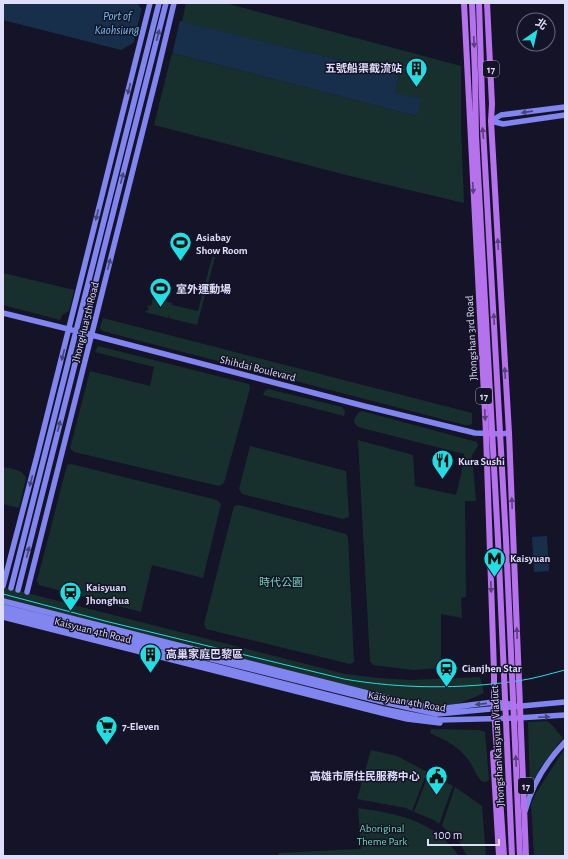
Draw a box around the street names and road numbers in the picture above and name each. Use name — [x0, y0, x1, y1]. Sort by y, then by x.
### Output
road number: 17 — [483, 61, 499, 77]
street label: JhongHua 5th Road — [70, 280, 101, 364]
street label: Jhongshan 3rd Road — [464, 295, 479, 381]
street label: Shihdai Boulevard — [219, 354, 297, 383]
road number: 17 — [476, 388, 492, 404]
street label: Kaisyuan 4th Road — [53, 616, 133, 645]
street label: Jhongshan Kaisyuan Viaduct — [489, 685, 506, 807]
street label: Kaisyuan 4th Road — [367, 689, 447, 714]
road number: 17 — [518, 778, 534, 794]

